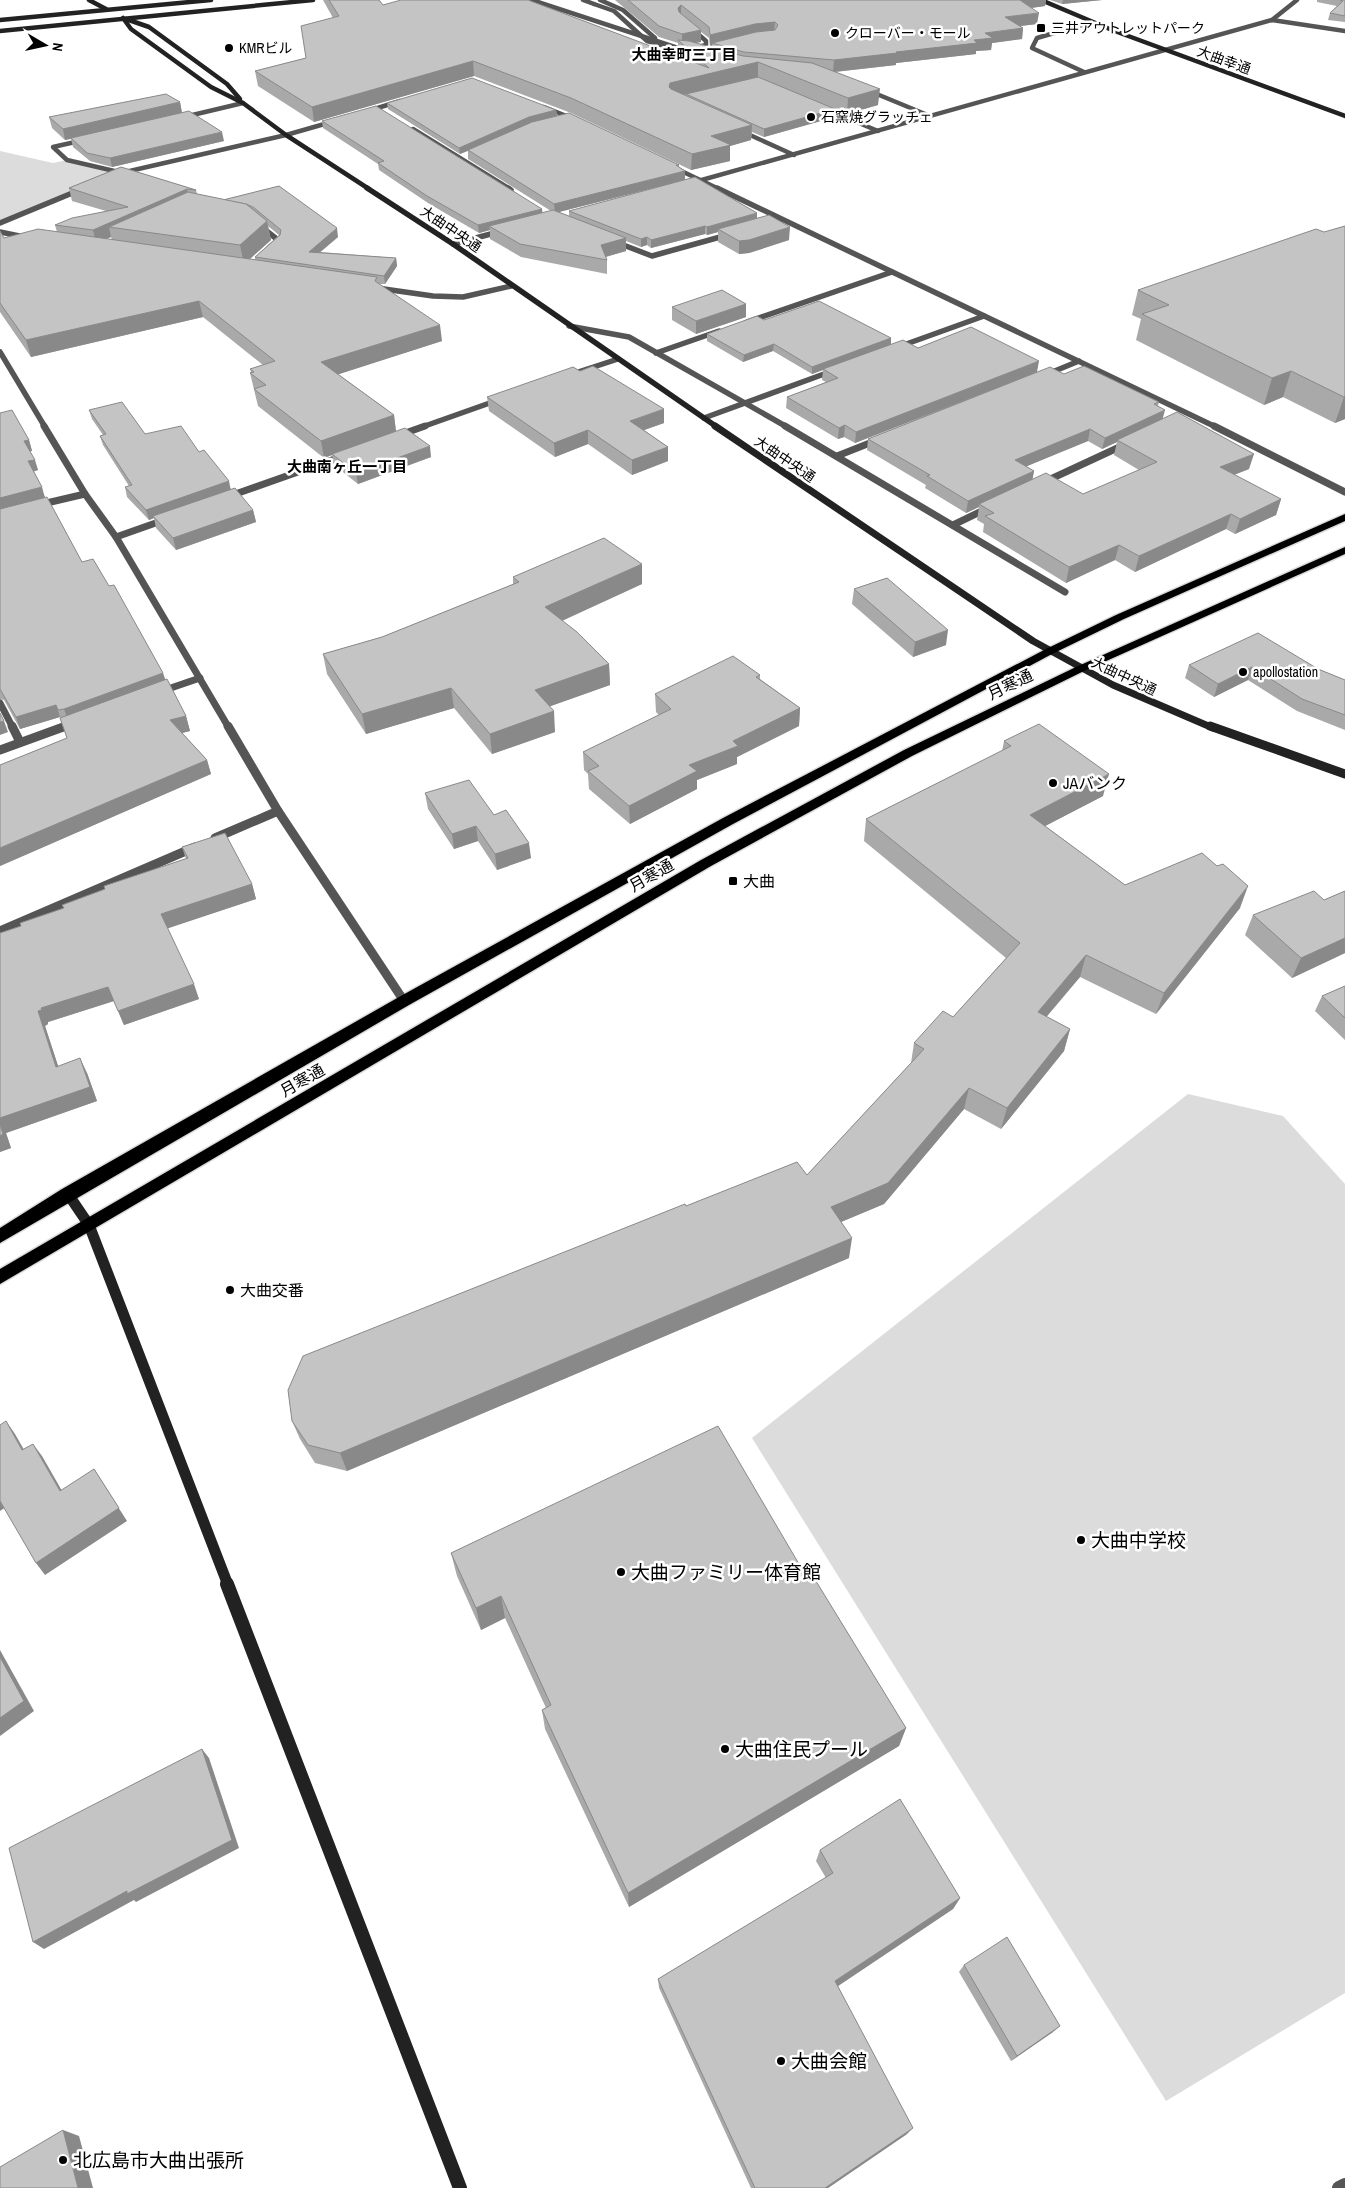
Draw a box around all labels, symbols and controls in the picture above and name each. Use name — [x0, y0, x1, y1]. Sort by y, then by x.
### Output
place label: 三井アウトレットパーク — [1051, 19, 1205, 37]
north arrow — [20, 20, 70, 70]
marker: 三井アウトレットパーク — [1035, 22, 1047, 34]
place label: クローバー・モール — [845, 24, 971, 42]
marker: クローバー・モール — [829, 27, 841, 39]
place label: KMRビル — [239, 39, 293, 57]
text: N — [48, 42, 67, 53]
marker: KMRビル — [223, 42, 235, 54]
street label: 大曲幸通 — [1195, 42, 1253, 78]
district label: 大曲幸町三丁目 — [631, 44, 737, 65]
place label: 石窯焼グラッチェ — [821, 108, 933, 126]
marker: 石窯焼グラッチェ — [805, 111, 817, 123]
street label: 大曲中央通 — [417, 202, 485, 256]
street label: 大曲中央通 — [751, 432, 819, 486]
district label: 大曲南ヶ丘一丁目 — [287, 456, 407, 477]
street label: 大曲中央通 — [1088, 653, 1160, 699]
place label: apollostation — [1253, 663, 1318, 681]
street label: 月寒通 — [984, 664, 1036, 704]
marker: apollostation — [1237, 666, 1249, 678]
place label: JAバンク — [1063, 772, 1127, 794]
marker: JAバンク — [1047, 777, 1059, 789]
street label: 月寒通 — [625, 853, 677, 897]
place label: 大曲 — [743, 870, 775, 892]
marker: 大曲 — [727, 875, 739, 887]
street label: 月寒通 — [276, 1058, 328, 1102]
place label: 大曲交番 — [240, 1279, 304, 1301]
marker: 大曲交番 — [224, 1284, 236, 1296]
place label: 大曲中学校 — [1091, 1527, 1186, 1553]
marker: 大曲中学校 — [1075, 1534, 1087, 1546]
place label: 大曲ファミリー体育館 — [631, 1559, 821, 1585]
marker: 大曲ファミリー体育館 — [615, 1566, 627, 1578]
place label: 大曲住民プール — [735, 1736, 868, 1762]
marker: 大曲住民プール — [719, 1743, 731, 1755]
place label: 大曲会館 — [791, 2048, 867, 2074]
marker: 大曲会館 — [775, 2055, 787, 2067]
place label: 北広島市大曲出張所 — [73, 2147, 244, 2173]
marker: 北広島市大曲出張所 — [57, 2154, 69, 2166]

